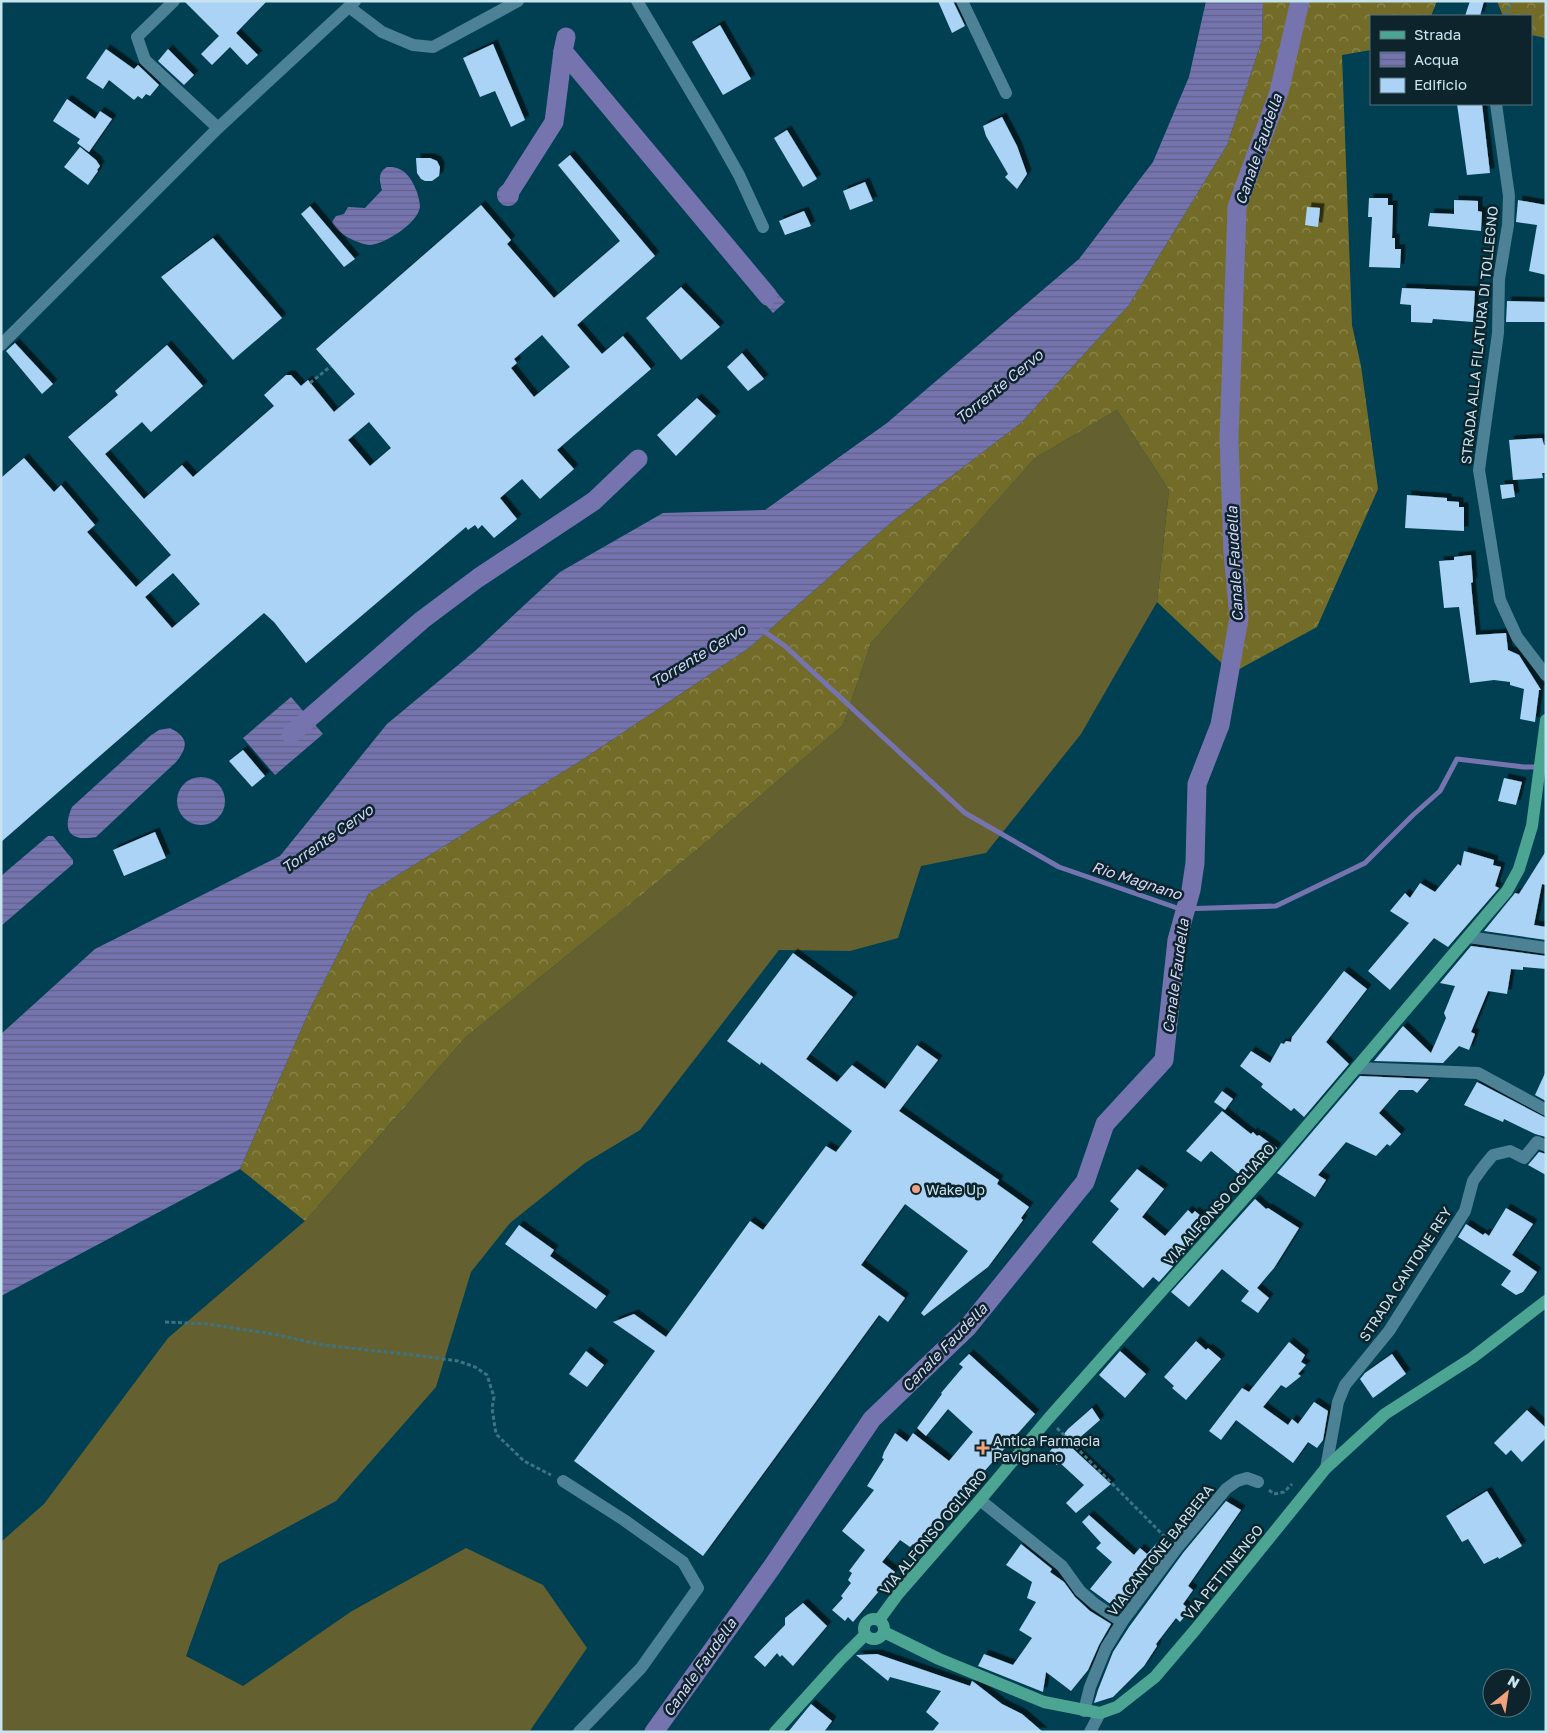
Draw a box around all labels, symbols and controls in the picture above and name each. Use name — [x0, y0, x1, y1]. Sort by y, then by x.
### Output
legend — [1370, 15, 1532, 105]
text: Strada — [1414, 25, 1461, 43]
text: Acqua — [1414, 50, 1459, 68]
text: Edificio — [1414, 75, 1467, 93]
water label: Canale Faudella — [1231, 91, 1286, 207]
street label: STRADA ALLA FILATURA DI TOLLEGNO — [1457, 205, 1501, 465]
water label: Torrente Cervo — [952, 345, 1047, 427]
water label: Canale Faudella — [1222, 505, 1246, 622]
water label: Torrente Cervo — [647, 619, 749, 690]
water label: Torrente Cervo — [278, 799, 377, 876]
water label: Rio Magnano — [1089, 857, 1185, 904]
water label: Canale Faudella — [1158, 917, 1192, 1035]
street label: VIA ALFONSO OGLIARO — [1160, 1140, 1278, 1268]
place label: Wake Up — [926, 1181, 985, 1198]
marker: Wake Up — [910, 1183, 922, 1195]
street label: STRADA CANTONE REY — [1355, 1204, 1455, 1344]
water label: Canale Faudella — [897, 1299, 991, 1395]
place label: Antica Farmacia Pavignano — [993, 1432, 1100, 1465]
marker: Antica Farmacia Pavignano — [977, 1442, 989, 1454]
street label: VIA ALFONSO OGLIARO — [876, 1466, 990, 1598]
street label: VIA CANTONE BARBERA — [1103, 1480, 1217, 1619]
street label: VIA PETTINENGO — [1180, 1521, 1266, 1623]
water label: Canale Faudella — [658, 1614, 740, 1720]
north arrow — [1482, 1668, 1532, 1718]
text: N — [1505, 1671, 1523, 1691]

